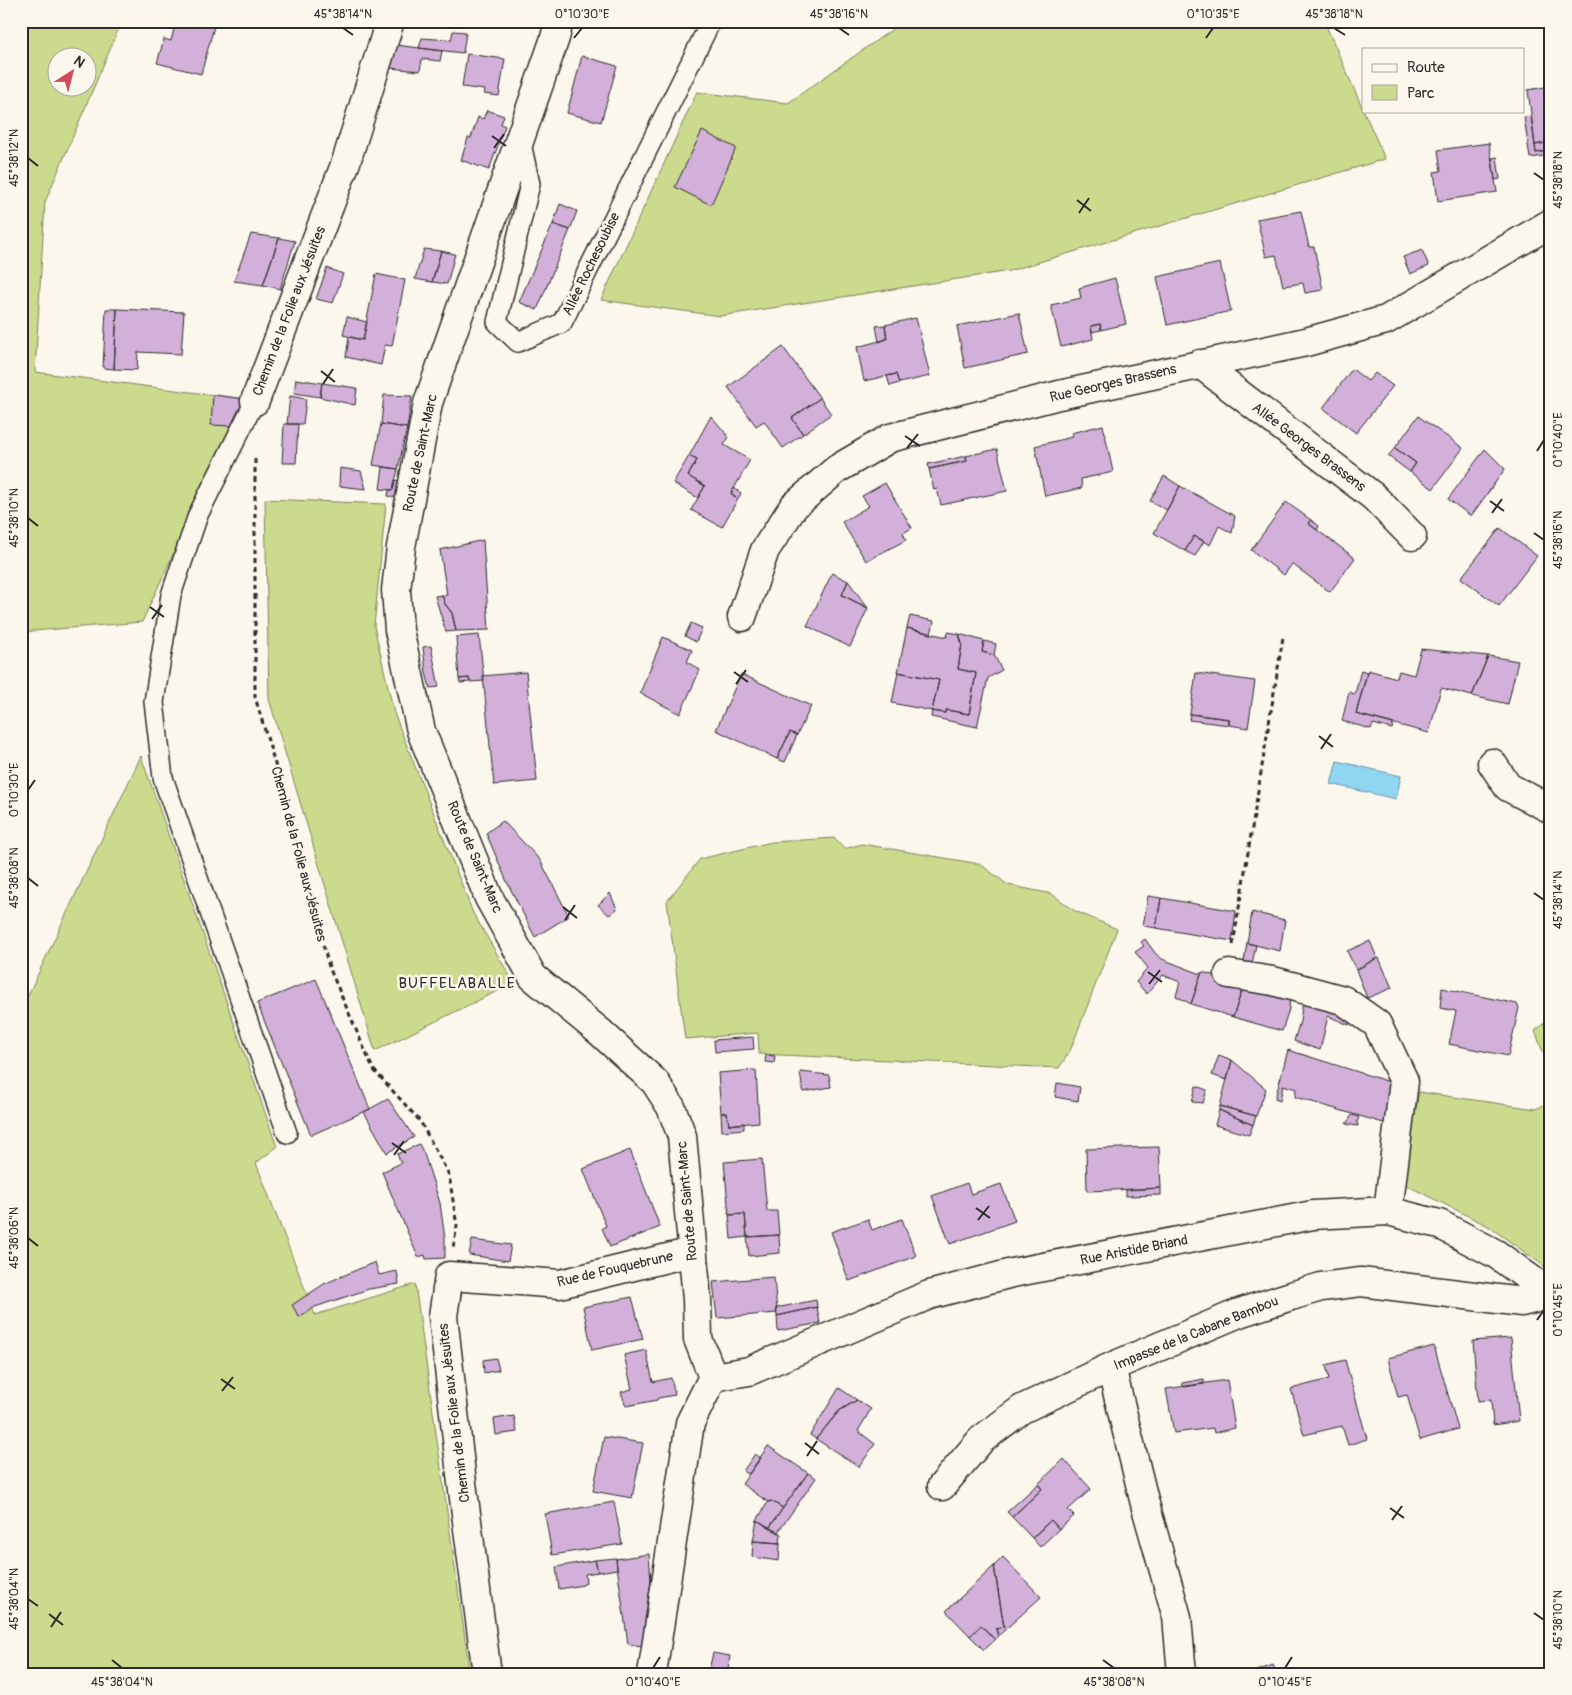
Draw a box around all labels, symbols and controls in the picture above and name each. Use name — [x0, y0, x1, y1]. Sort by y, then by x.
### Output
text: 45°38'14"N — [314, 7, 372, 22]
text: 0°10'30"E — [555, 7, 609, 22]
text: 45°38'16"N — [810, 7, 868, 22]
text: 0°10'35"E — [1186, 7, 1240, 22]
text: 45°38'18"N — [1305, 7, 1363, 22]
north arrow — [48, 48, 98, 98]
legend — [1362, 48, 1524, 112]
text: N — [71, 52, 88, 72]
text: Route — [1407, 58, 1445, 77]
text: Parc — [1407, 84, 1435, 103]
text: 45°38'12"N — [7, 129, 22, 187]
text: 45°38'18"N — [1551, 151, 1566, 209]
street label: Allée Rochesoubise — [559, 210, 623, 318]
street label: Chemin de la Folie aux Jésuites — [249, 223, 330, 398]
street label: Rue Georges Brassens — [1048, 360, 1179, 406]
street label: Route de Saint-Marc — [399, 392, 441, 514]
street label: Allée Georges Brassens — [1249, 399, 1370, 496]
text: 0°10'40"E — [1551, 413, 1566, 468]
text: 45°38'10"N — [7, 488, 22, 548]
text: 45°38'16"N — [1551, 511, 1566, 569]
text: 0°10'30"E — [7, 763, 22, 817]
street label: Chemin de la Folie aux Jésuites — [267, 765, 331, 944]
street label: Route de Saint-Marc — [444, 798, 506, 916]
text: 45°38'08"N — [7, 847, 22, 909]
text: 45°38'14"N — [1551, 871, 1566, 929]
district label: BUFFELABALLE — [398, 974, 516, 993]
street label: Route de Saint-Marc — [673, 1140, 701, 1262]
text: 45°38'06"N — [7, 1207, 22, 1269]
street label: Rue Aristide Briand — [1079, 1231, 1189, 1269]
street label: Rue de Fouquebrune — [555, 1247, 675, 1291]
text: 0°10'45"E — [1551, 1283, 1566, 1337]
street label: Impasse de la Cabane Bambou — [1111, 1292, 1281, 1374]
street label: Chemin de la Folie aux Jésuites — [434, 1322, 473, 1504]
text: 45°38'04"N — [7, 1568, 22, 1630]
text: 45°38'10"N — [1551, 1590, 1566, 1650]
text: 45°38'04"N — [91, 1675, 153, 1690]
text: 0°10'40"E — [626, 1675, 681, 1690]
text: 45°38'08"N — [1083, 1675, 1145, 1690]
text: 0°10'45"E — [1258, 1675, 1312, 1690]

